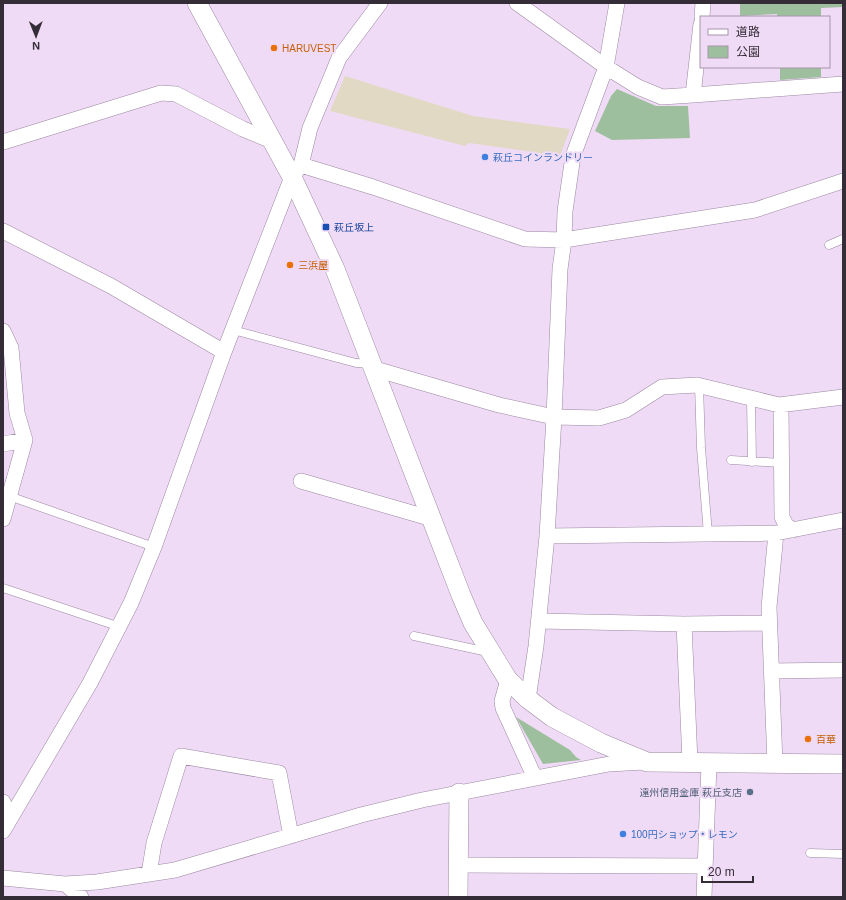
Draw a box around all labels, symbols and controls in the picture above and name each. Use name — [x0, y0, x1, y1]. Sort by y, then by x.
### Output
north arrow — [16, 16, 56, 56]
legend — [700, 16, 830, 68]
text: 道路 — [736, 25, 760, 39]
text: N — [32, 40, 40, 52]
marker: HARUVEST — [269, 43, 279, 53]
place label: HARUVEST — [282, 43, 336, 54]
text: 公園 — [736, 45, 760, 59]
marker: 萩丘コインランドリー — [480, 152, 490, 162]
place label: 萩丘コインランドリー — [493, 152, 593, 163]
marker: 萩丘坂上 — [321, 222, 331, 232]
place label: 萩丘坂上 — [334, 222, 374, 233]
marker: 三浜屋 — [285, 260, 295, 270]
place label: 三浜屋 — [298, 260, 328, 271]
marker: 百華 — [803, 734, 813, 744]
place label: 百華 — [816, 734, 836, 745]
place label: 遠州信用金庫 萩丘支店 — [639, 787, 742, 798]
marker: 遠州信用金庫 萩丘支店 — [745, 787, 755, 797]
marker: 100円ショップ・レモン — [618, 829, 628, 839]
place label: 100円ショップ・レモン — [631, 829, 738, 840]
scale bar — [702, 858, 753, 884]
text: 20 m — [708, 865, 735, 879]

